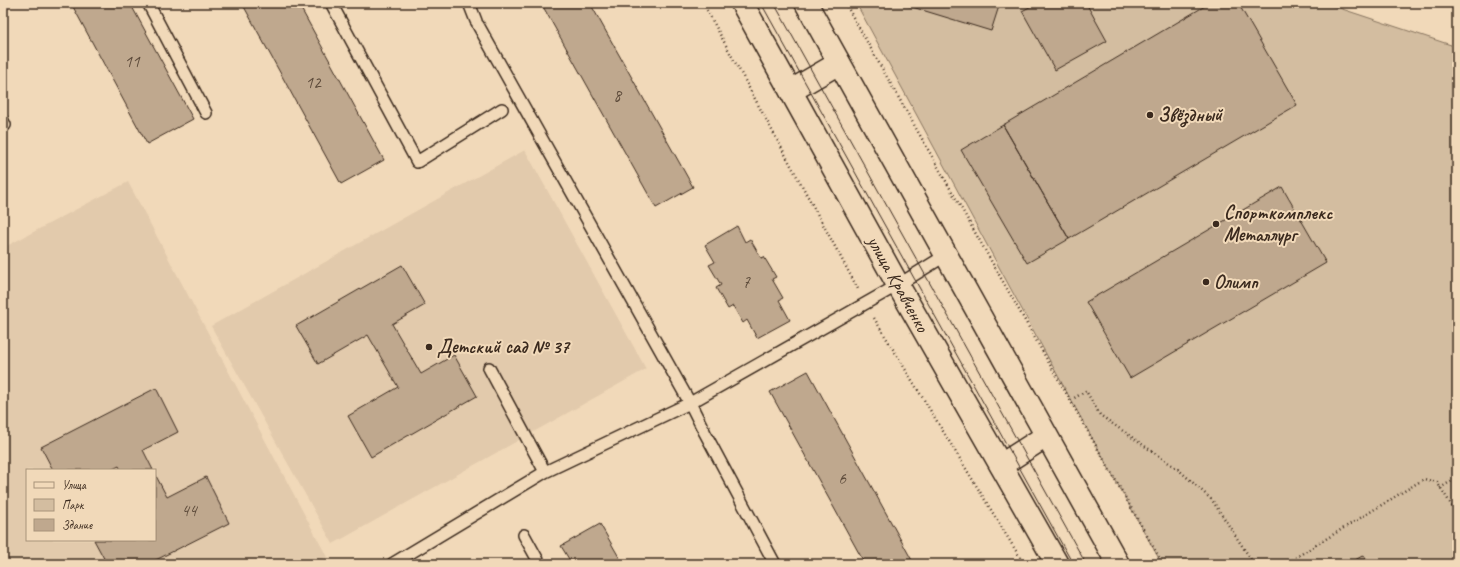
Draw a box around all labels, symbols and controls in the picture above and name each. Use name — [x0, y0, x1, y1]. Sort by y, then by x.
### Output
house number: 11 — [124, 51, 141, 72]
house number: 12 — [305, 72, 322, 93]
house number: 8 — [613, 85, 623, 106]
place label: Звёздный — [1158, 103, 1224, 128]
marker: Звёздный — [1145, 110, 1155, 120]
place label: Спорткомплекс Металлург — [1224, 201, 1334, 247]
marker: Спорткомплекс Металлург — [1211, 219, 1221, 229]
street label: улица Кравченко — [861, 231, 935, 338]
place label: Олимп — [1214, 270, 1259, 294]
house number: 7 — [742, 272, 751, 293]
marker: Олимп — [1201, 277, 1211, 287]
place label: Детский сад № 37 — [437, 335, 572, 359]
marker: Детский сад № 37 — [424, 342, 434, 352]
house number: 6 — [838, 468, 847, 489]
legend — [26, 469, 156, 541]
text: Улица — [62, 477, 87, 493]
text: Парк — [62, 497, 85, 513]
house number: 44 — [181, 500, 199, 521]
text: Здание — [62, 517, 93, 533]

